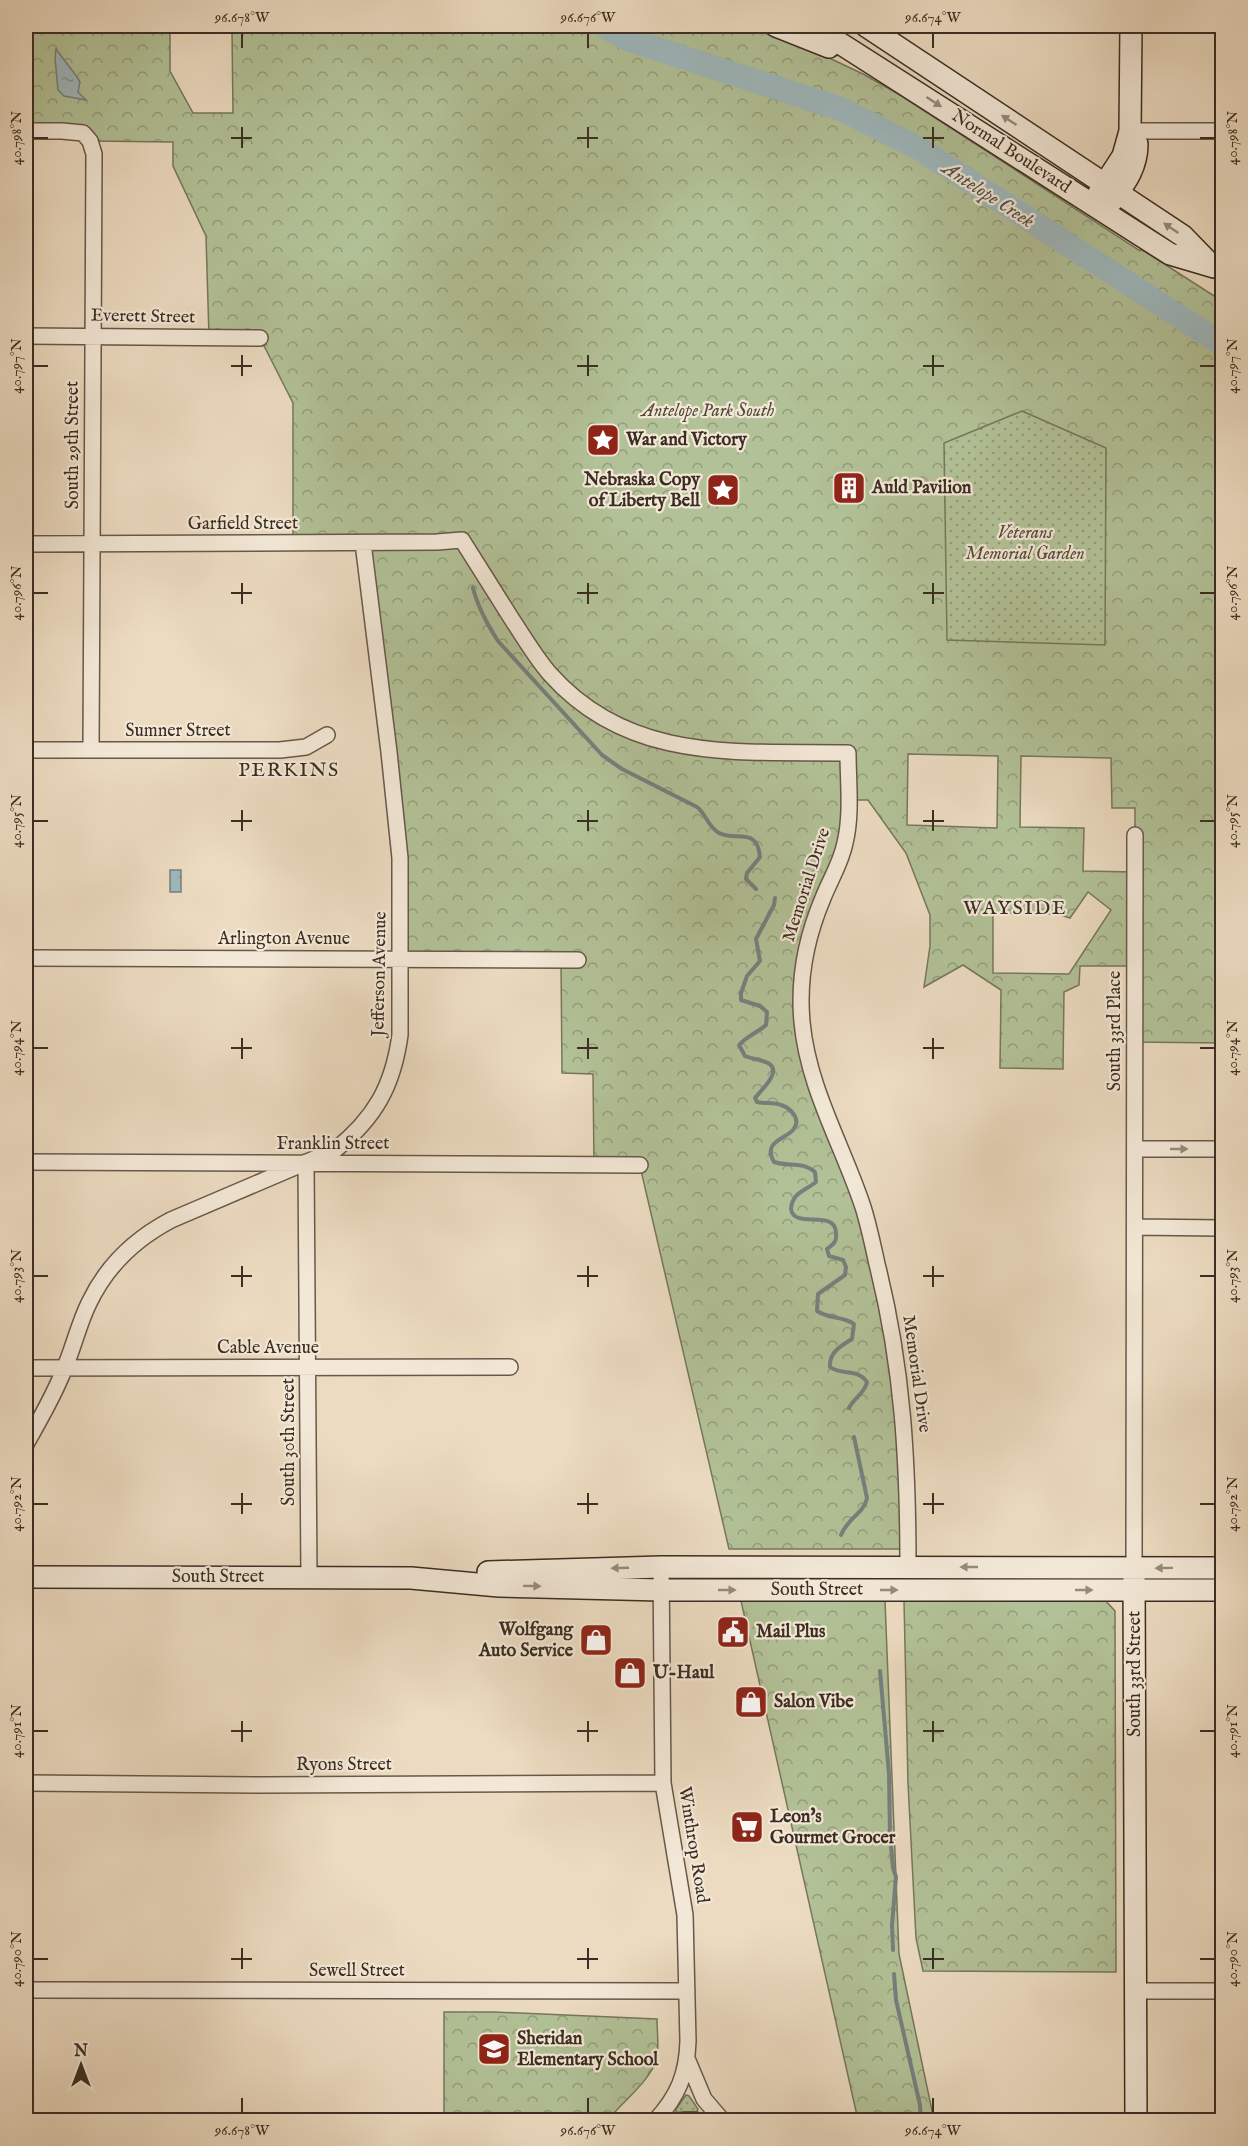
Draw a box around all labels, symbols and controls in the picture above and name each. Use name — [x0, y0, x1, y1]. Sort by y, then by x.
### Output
text: 96.678°W — [214, 8, 270, 27]
text: 96.676°W — [560, 8, 616, 27]
text: 96.674°W — [904, 8, 962, 27]
one-way arrow — [926, 96, 942, 107]
street label: Normal Boulevard — [947, 105, 1075, 199]
text: 40.798°N — [7, 111, 26, 165]
text: 40.798°N — [1223, 111, 1242, 165]
one-way arrow — [1001, 114, 1017, 125]
water label: Antelope Creek — [936, 155, 1039, 234]
one-way arrow — [1163, 222, 1179, 233]
street label: Everett Street — [91, 305, 195, 329]
text: 40.797°N — [7, 338, 26, 394]
text: 40.797°N — [1223, 338, 1242, 394]
street label: South 29th Street — [62, 381, 85, 509]
park label: Antelope Park South — [640, 400, 775, 423]
place icon: War and Victory — [585, 422, 621, 458]
place label: War and Victory — [625, 429, 748, 452]
place label: Nebraska Copy of Liberty Bell — [583, 469, 701, 513]
building icon: Auld Pavilion — [831, 470, 867, 506]
place icon: Nebraska Copy of Liberty Bell — [705, 472, 741, 508]
place label: Auld Pavilion — [871, 477, 972, 500]
street label: Garfield Street — [188, 513, 298, 536]
park label: Veterans Memorial Garden — [965, 522, 1085, 566]
text: 40.796°N — [7, 566, 26, 620]
text: 40.796°N — [1223, 566, 1242, 620]
street label: Sumner Street — [125, 720, 231, 743]
district label: PERKINS — [238, 758, 340, 783]
text: 40.795°N — [7, 794, 26, 848]
text: 40.795°N — [1223, 794, 1242, 848]
street label: Memorial Drive — [778, 825, 836, 945]
district label: WAYSIDE — [963, 896, 1067, 921]
street label: Jefferson Avenue — [367, 911, 393, 1039]
street label: Arlington Avenue — [217, 928, 350, 951]
street label: South 33rd Place — [1104, 971, 1127, 1091]
text: 40.794°N — [7, 1020, 26, 1076]
text: 40.794°N — [1223, 1020, 1242, 1076]
street label: Franklin Street — [277, 1133, 389, 1156]
one-way arrow — [1169, 1144, 1188, 1154]
text: 40.793°N — [7, 1249, 26, 1303]
text: 40.793°N — [1223, 1249, 1242, 1303]
street label: Memorial Drive — [896, 1314, 936, 1434]
street label: Cable Avenue — [217, 1337, 319, 1360]
street label: South 30th Street — [278, 1378, 301, 1506]
text: 40.792°N — [7, 1476, 26, 1532]
text: 40.792°N — [1223, 1476, 1242, 1532]
one-way arrow — [960, 1562, 979, 1572]
one-way arrow — [1155, 1563, 1174, 1573]
one-way arrow — [611, 1564, 630, 1573]
street label: South Street — [172, 1566, 264, 1589]
street label: South Street — [771, 1579, 863, 1602]
one-way arrow — [523, 1582, 542, 1591]
one-way arrow — [718, 1585, 737, 1595]
one-way arrow — [880, 1585, 899, 1595]
one-way arrow — [1075, 1585, 1094, 1595]
street label: South 33rd Street — [1124, 1611, 1147, 1737]
public building icon: Mail Plus — [715, 1614, 751, 1650]
place label: Wolfgang Auto Service — [478, 1619, 574, 1663]
place label: Mail Plus — [756, 1621, 826, 1644]
shop icon: Wolfgang Auto Service — [578, 1622, 614, 1658]
shop icon: U-Haul — [612, 1655, 648, 1691]
place label: U-Haul — [652, 1662, 715, 1685]
shop icon: Salon Vibe — [733, 1684, 769, 1720]
place label: Salon Vibe — [774, 1691, 854, 1714]
text: 40.791°N — [7, 1704, 26, 1758]
text: 40.791°N — [1223, 1704, 1242, 1758]
street label: Ryons Street — [296, 1754, 392, 1777]
street label: Winthrop Road — [672, 1785, 714, 1905]
place label: Leon's Gourmet Grocer — [770, 1806, 896, 1850]
supermarket icon: Leon's Gourmet Grocer — [729, 1809, 765, 1845]
text: 40.790°N — [7, 1931, 26, 1987]
text: 40.790°N — [1223, 1931, 1242, 1987]
street label: Sewell Street — [309, 1960, 405, 1983]
place label: Sheridan Elementary School — [517, 2028, 659, 2072]
school or university icon: Sheridan Elementary School — [476, 2031, 512, 2067]
north arrow — [51, 2035, 111, 2095]
text: N — [73, 2042, 88, 2062]
text: 96.678°W — [214, 2121, 270, 2140]
text: 96.676°W — [560, 2121, 616, 2140]
text: 96.674°W — [904, 2121, 962, 2140]

